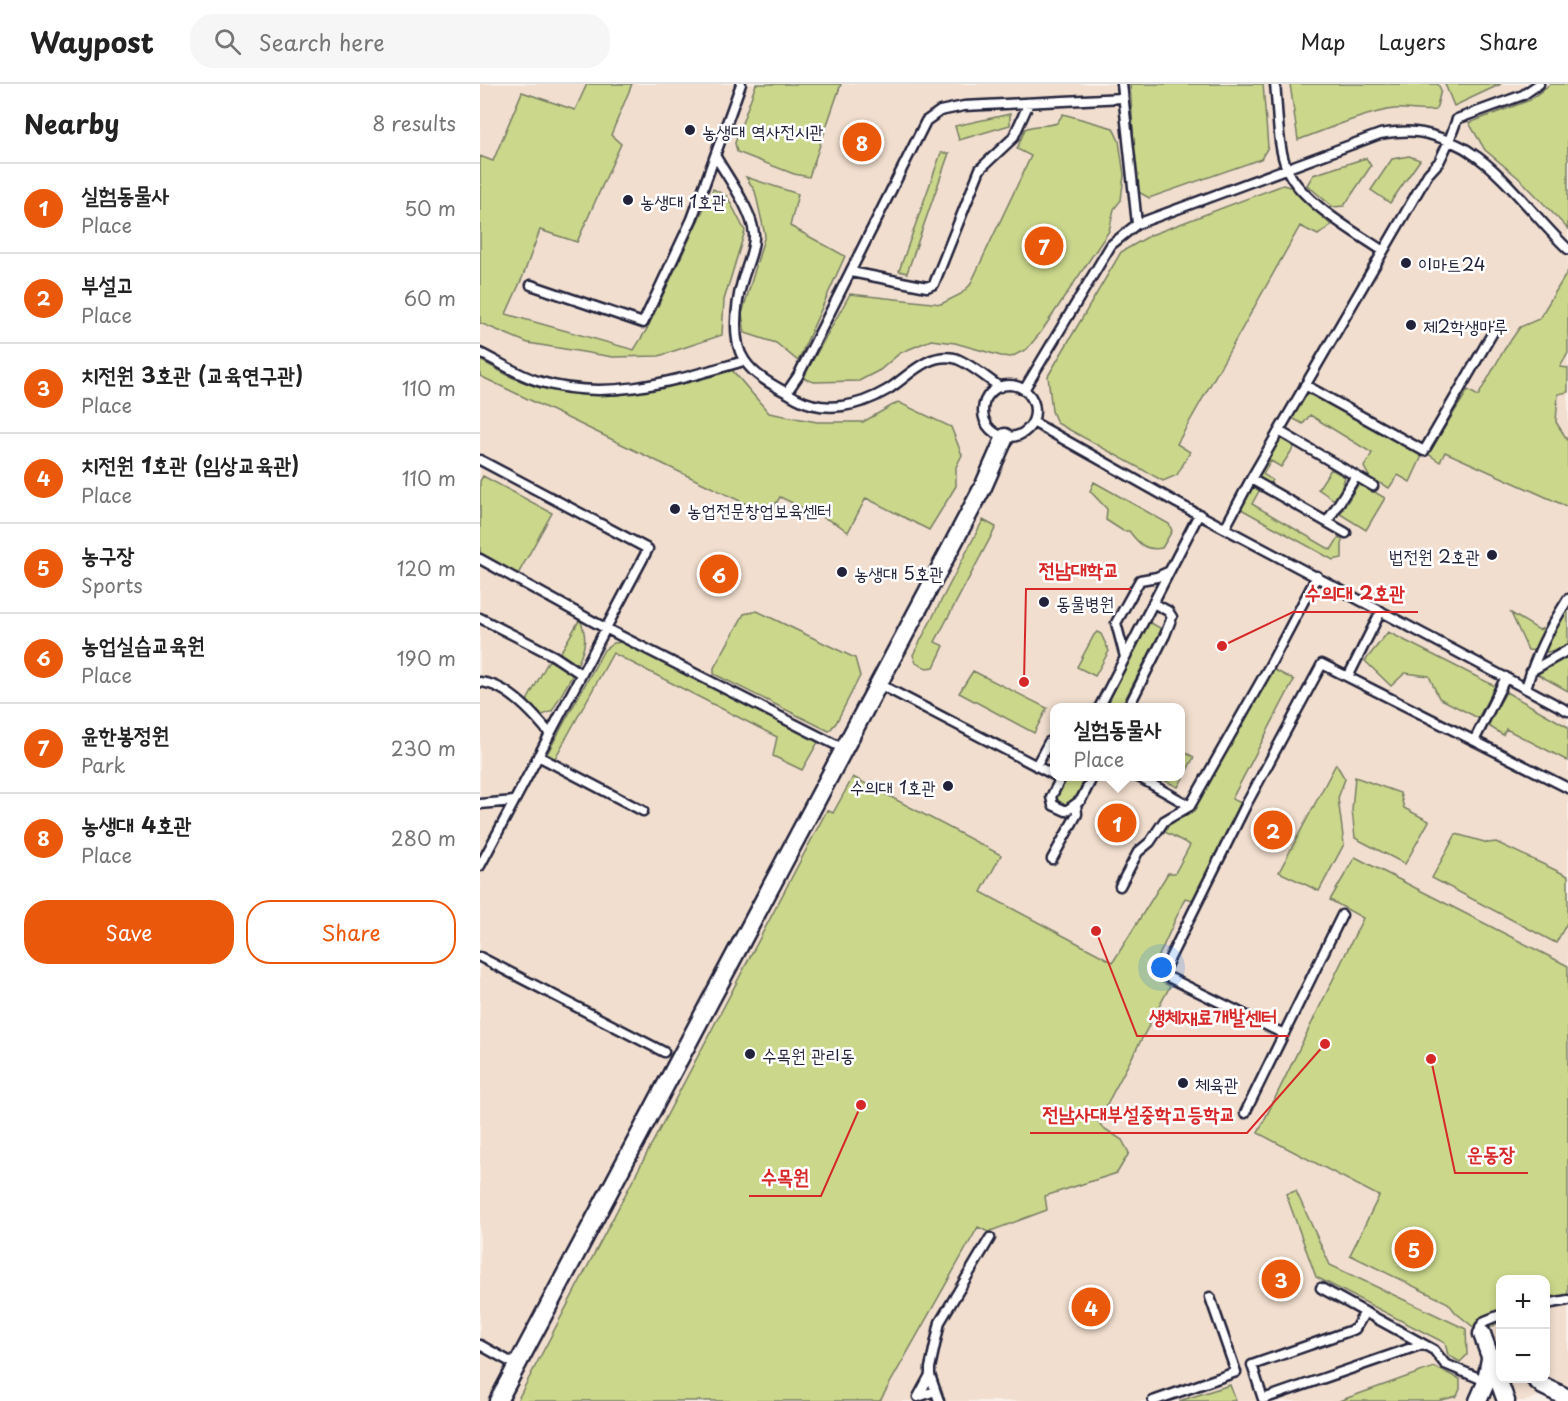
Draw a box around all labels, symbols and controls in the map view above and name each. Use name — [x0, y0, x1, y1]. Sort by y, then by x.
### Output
search box — [190, 14, 610, 68]
text: Waypost — [30, 20, 154, 63]
icon: search — [211, 25, 244, 58]
text: Search here — [259, 25, 385, 58]
text: Map — [1301, 25, 1345, 57]
text: Layers — [1378, 25, 1446, 57]
text: Share — [1479, 25, 1538, 57]
text: Nearby — [24, 104, 119, 143]
text: 8 results — [372, 108, 456, 138]
place label: 농생대 역사전시관 — [702, 117, 824, 144]
pin: 8 — [842, 120, 881, 164]
marker: 농생대 역사전시관 — [683, 123, 697, 137]
text: 실험동물사 — [81, 177, 170, 210]
place label: 농생대 1호관 — [640, 187, 726, 214]
text: 1 — [39, 193, 48, 223]
text: 50 m — [404, 193, 456, 223]
marker: 농생대 1호관 — [621, 193, 635, 207]
text: Place — [81, 210, 132, 240]
pin: 7 — [1024, 224, 1064, 268]
place label: 이마트24 — [1418, 250, 1486, 277]
marker: 이마트24 — [1399, 256, 1413, 270]
text: 부설고 — [81, 267, 134, 300]
text: 2 — [36, 283, 51, 313]
text: 60 m — [404, 283, 456, 313]
text: Place — [81, 300, 132, 330]
place label: 제2학생마루 — [1423, 312, 1508, 339]
marker: 제2학생마루 — [1404, 318, 1418, 332]
text: 치전원 3호관 (교육연구관) — [81, 357, 303, 390]
text: 3 — [37, 373, 50, 403]
text: 110 m — [402, 373, 456, 403]
text: Place — [81, 390, 132, 420]
text: 치전원 1호관 (임상교육관) — [81, 447, 299, 480]
text: 4 — [37, 463, 50, 493]
text: 110 m — [402, 463, 456, 493]
text: Place — [81, 480, 132, 510]
place label: 농업전문창업보육센터 — [687, 496, 832, 523]
marker: 농업전문창업보육센터 — [668, 502, 682, 516]
text: 농구장 — [81, 537, 134, 570]
place label: 법전원 2호관 — [1389, 542, 1480, 569]
marker: 법전원 2호관 — [1485, 548, 1499, 562]
callout: 전남대학교 — [1026, 551, 1131, 589]
pin: 6 — [700, 552, 738, 596]
text: 5 — [37, 553, 50, 583]
text: 120 m — [397, 553, 456, 583]
text: 전남대학교 — [1039, 554, 1119, 584]
place label: 농생대 5호관 — [854, 559, 944, 586]
marker: 농생대 5호관 — [835, 565, 849, 579]
text: Sports — [81, 570, 143, 600]
callout: 수의대 2호관 — [1293, 574, 1418, 612]
text: 수의대 2호관 — [1305, 577, 1405, 607]
place label: 동물병원 — [1056, 589, 1114, 616]
marker: 동물병원 — [1037, 595, 1051, 609]
text: 농업실습교육원 — [81, 627, 205, 660]
text: 6 — [36, 643, 51, 673]
text: 190 m — [397, 643, 456, 673]
text: Place — [81, 660, 132, 690]
popup — [1050, 703, 1185, 781]
text: 실험동물사 — [1073, 711, 1162, 744]
text: 윤한봉정원 — [81, 717, 170, 750]
text: 7 — [38, 733, 49, 763]
text: 230 m — [391, 733, 456, 763]
text: Place — [1073, 744, 1124, 774]
text: Park — [81, 750, 126, 780]
place label: 수의대 1호관 — [850, 773, 936, 800]
marker: 수의대 1호관 — [941, 779, 955, 793]
pin: 1 — [1098, 800, 1136, 846]
text: 농생대 4호관 — [81, 807, 192, 840]
pin: 2 — [1254, 808, 1292, 852]
text: 8 — [37, 823, 50, 853]
text: 280 m — [391, 823, 456, 853]
text: Place — [81, 840, 132, 870]
button: Save — [24, 900, 234, 964]
button: Share — [246, 900, 456, 964]
your location — [1147, 953, 1176, 982]
callout: 생체재료개발센터 — [1137, 998, 1289, 1036]
text: 생체재료개발센터 — [1149, 1001, 1277, 1031]
place label: 수목원 관리동 — [762, 1041, 855, 1068]
marker: 수목원 관리동 — [743, 1047, 757, 1061]
place label: 체육관 — [1195, 1070, 1238, 1097]
marker: 체육관 — [1176, 1076, 1190, 1090]
callout: 전남사대부설중학고등학교 — [1030, 1095, 1247, 1133]
text: 전남사대부설중학고등학교 — [1042, 1098, 1236, 1128]
callout: 운동장 — [1455, 1135, 1528, 1173]
text: 운동장 — [1467, 1138, 1515, 1168]
callout: 수목원 — [749, 1158, 821, 1196]
text: 수목원 — [761, 1161, 809, 1191]
pin: 5 — [1394, 1226, 1434, 1272]
pin: 3 — [1262, 1256, 1300, 1302]
map controls — [1496, 1275, 1550, 1383]
button: + — [1496, 1275, 1550, 1329]
pin: 4 — [1072, 1284, 1110, 1330]
button: − — [1496, 1329, 1550, 1383]

